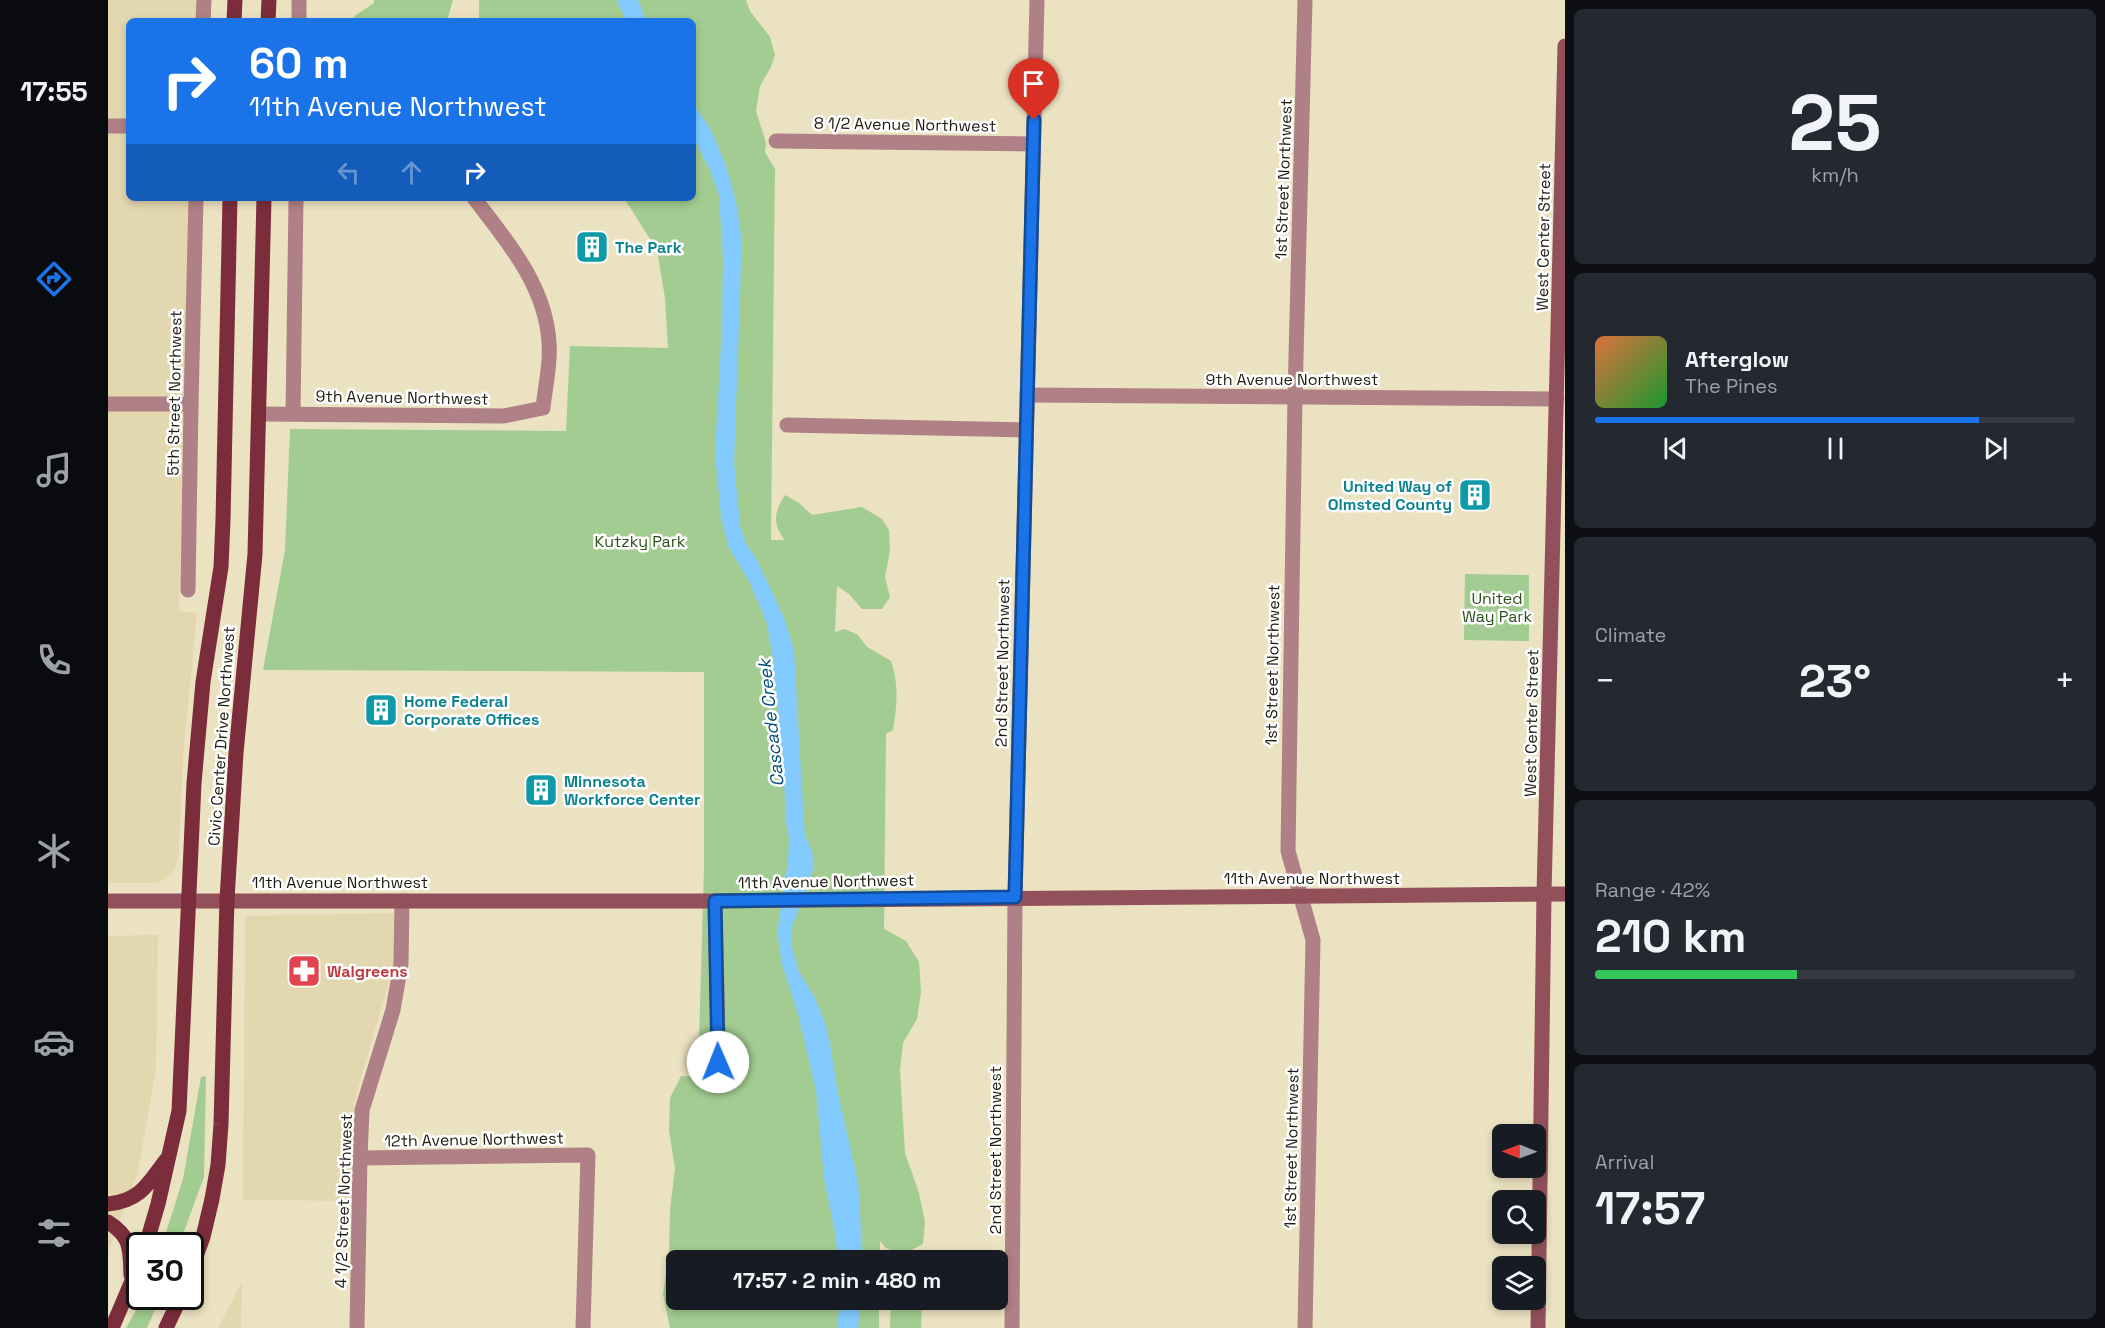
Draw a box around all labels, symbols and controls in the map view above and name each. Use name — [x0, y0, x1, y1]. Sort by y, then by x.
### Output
text: 60 m — [249, 37, 349, 90]
icon: right — [150, 42, 228, 120]
pin — [1008, 58, 1059, 120]
icon: arrive — [1017, 67, 1050, 100]
text: 25 — [1788, 73, 1882, 173]
text: 17:55 — [20, 74, 88, 109]
text: 11th Avenue Northwest — [249, 89, 547, 124]
street label: 1st Street Northwest — [1270, 98, 1297, 260]
street label: 8 1/2 Avenue Northwest — [814, 112, 996, 137]
icon: left — [332, 156, 365, 189]
icon: ahead — [395, 156, 428, 189]
icon: right — [458, 156, 491, 189]
text: km/h — [1811, 162, 1859, 188]
street label: West Center Street — [1532, 163, 1555, 311]
building icon: The Park — [574, 229, 610, 265]
place label: The Park — [615, 237, 682, 258]
icon: directions — [33, 258, 75, 300]
street label: 5th Street Northwest — [163, 310, 186, 476]
text: Afterglow — [1685, 345, 1789, 373]
street label: 9th Avenue Northwest — [1206, 369, 1378, 390]
text: The Pines — [1685, 373, 1778, 399]
street label: 9th Avenue Northwest — [315, 385, 489, 410]
icon: previous — [1659, 432, 1692, 465]
icon: pause — [1819, 432, 1852, 465]
icon: next — [1979, 432, 2012, 465]
icon: music — [33, 449, 75, 491]
place label: United Way of Olmsted County — [1328, 476, 1452, 515]
building icon: United Way of Olmsted County — [1457, 477, 1493, 513]
park label: Kutzky Park — [595, 531, 686, 552]
street label: 2nd Street Northwest — [991, 579, 1014, 747]
street label: 1st Street Northwest — [1261, 584, 1284, 746]
park label: United Way Park — [1462, 588, 1532, 627]
text: Climate — [1595, 622, 1666, 648]
street label: Civic Center Drive Northwest — [203, 625, 240, 847]
icon: phone — [33, 639, 75, 681]
street label: West Center Street — [1520, 649, 1543, 797]
text: 23° — [1799, 653, 1871, 710]
water label: Cascade Creek — [752, 656, 789, 788]
text: − — [1595, 660, 1615, 702]
text: + — [2055, 660, 2075, 702]
place label: Home Federal Corporate Offices — [404, 691, 539, 730]
building icon: Home Federal Corporate Offices — [363, 692, 399, 728]
place label: Minnesota Workforce Center — [564, 771, 700, 810]
building icon: Minnesota Workforce Center — [523, 772, 559, 808]
icon: climate — [33, 830, 75, 872]
street label: 11th Avenue Northwest — [1224, 868, 1400, 889]
street label: 11th Avenue Northwest — [738, 869, 914, 894]
street label: 11th Avenue Northwest — [252, 872, 428, 893]
text: Range · 42% — [1595, 877, 1710, 903]
text: 210 km — [1595, 908, 1746, 965]
pharmacy icon: Walgreens — [286, 953, 322, 989]
place label: Walgreens — [327, 961, 408, 982]
icon: car — [33, 1021, 75, 1063]
position arrow — [686, 1030, 750, 1094]
street label: 2nd Street Northwest — [985, 1066, 1006, 1234]
street label: 1st Street Northwest — [1280, 1067, 1303, 1229]
street label: 4 1/2 Street Northwest — [330, 1113, 357, 1289]
north arrow — [1492, 1124, 1546, 1178]
map controls — [1492, 1124, 1546, 1310]
street label: 12th Avenue Northwest — [384, 1127, 564, 1152]
text: Arrival — [1595, 1149, 1654, 1175]
text: 17:57 — [1595, 1180, 1705, 1237]
button: search — [1492, 1190, 1546, 1244]
icon: filters — [33, 1212, 75, 1254]
speed limit sign: 30 — [126, 1232, 204, 1310]
button: layers — [1492, 1256, 1546, 1310]
text: 17:57 · 2 min · 480 m — [733, 1266, 941, 1294]

